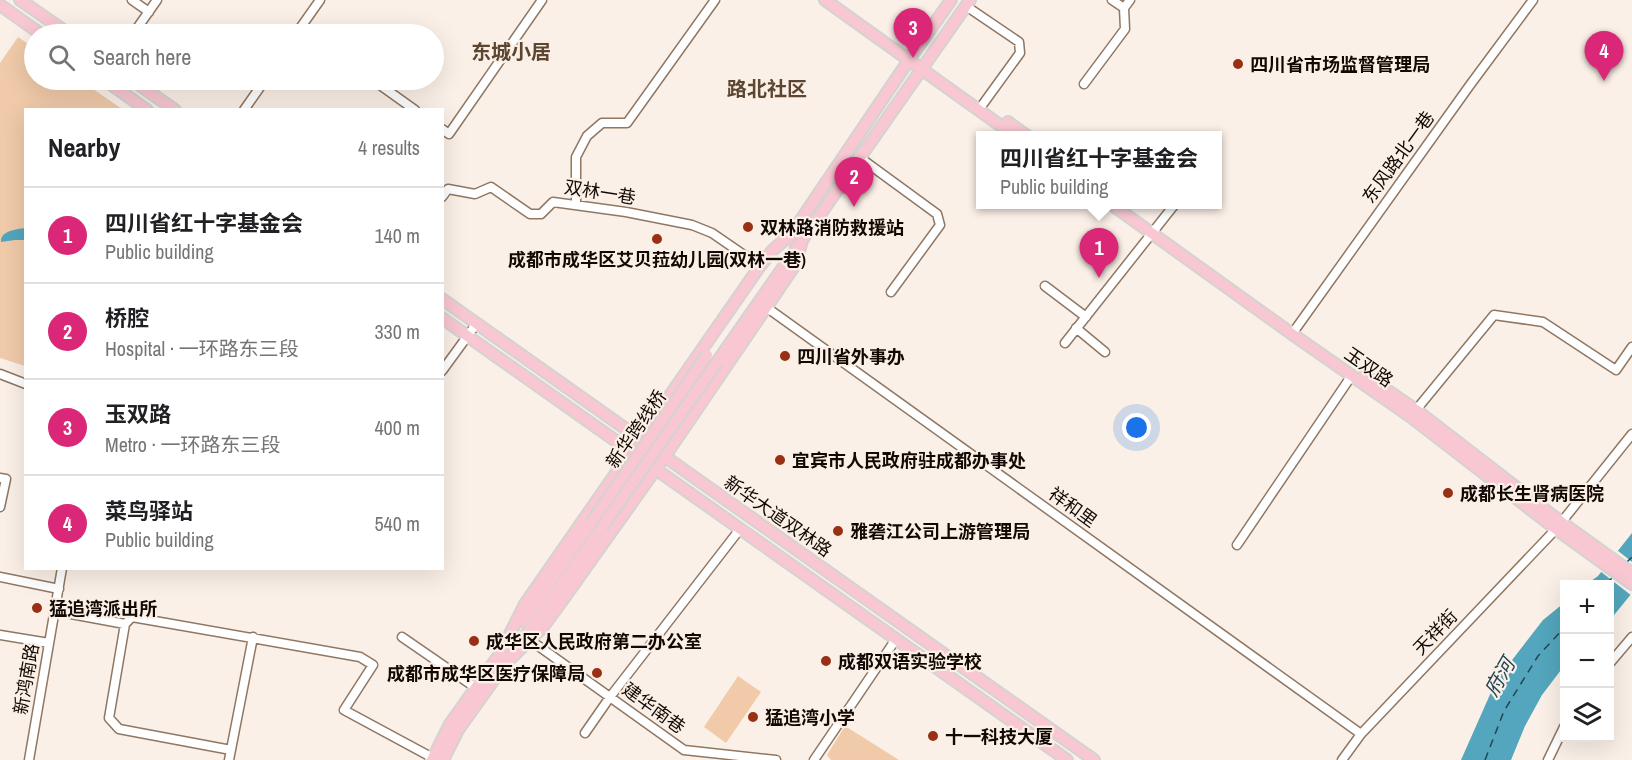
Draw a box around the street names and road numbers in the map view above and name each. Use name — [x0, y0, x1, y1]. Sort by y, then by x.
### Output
street label: 东风路北一巷 — [1356, 106, 1440, 208]
street label: 双林一巷 — [562, 174, 638, 210]
street label: 玉双路 — [1340, 341, 1398, 393]
street label: 新华跨线桥 — [600, 385, 672, 473]
street label: 新华大道双林路 — [719, 470, 837, 562]
street label: 祥和里 — [1044, 481, 1102, 533]
street label: 天祥街 — [1407, 604, 1463, 660]
street label: 新鸿南路 — [7, 641, 45, 717]
street label: 建华南巷 — [618, 677, 690, 739]

